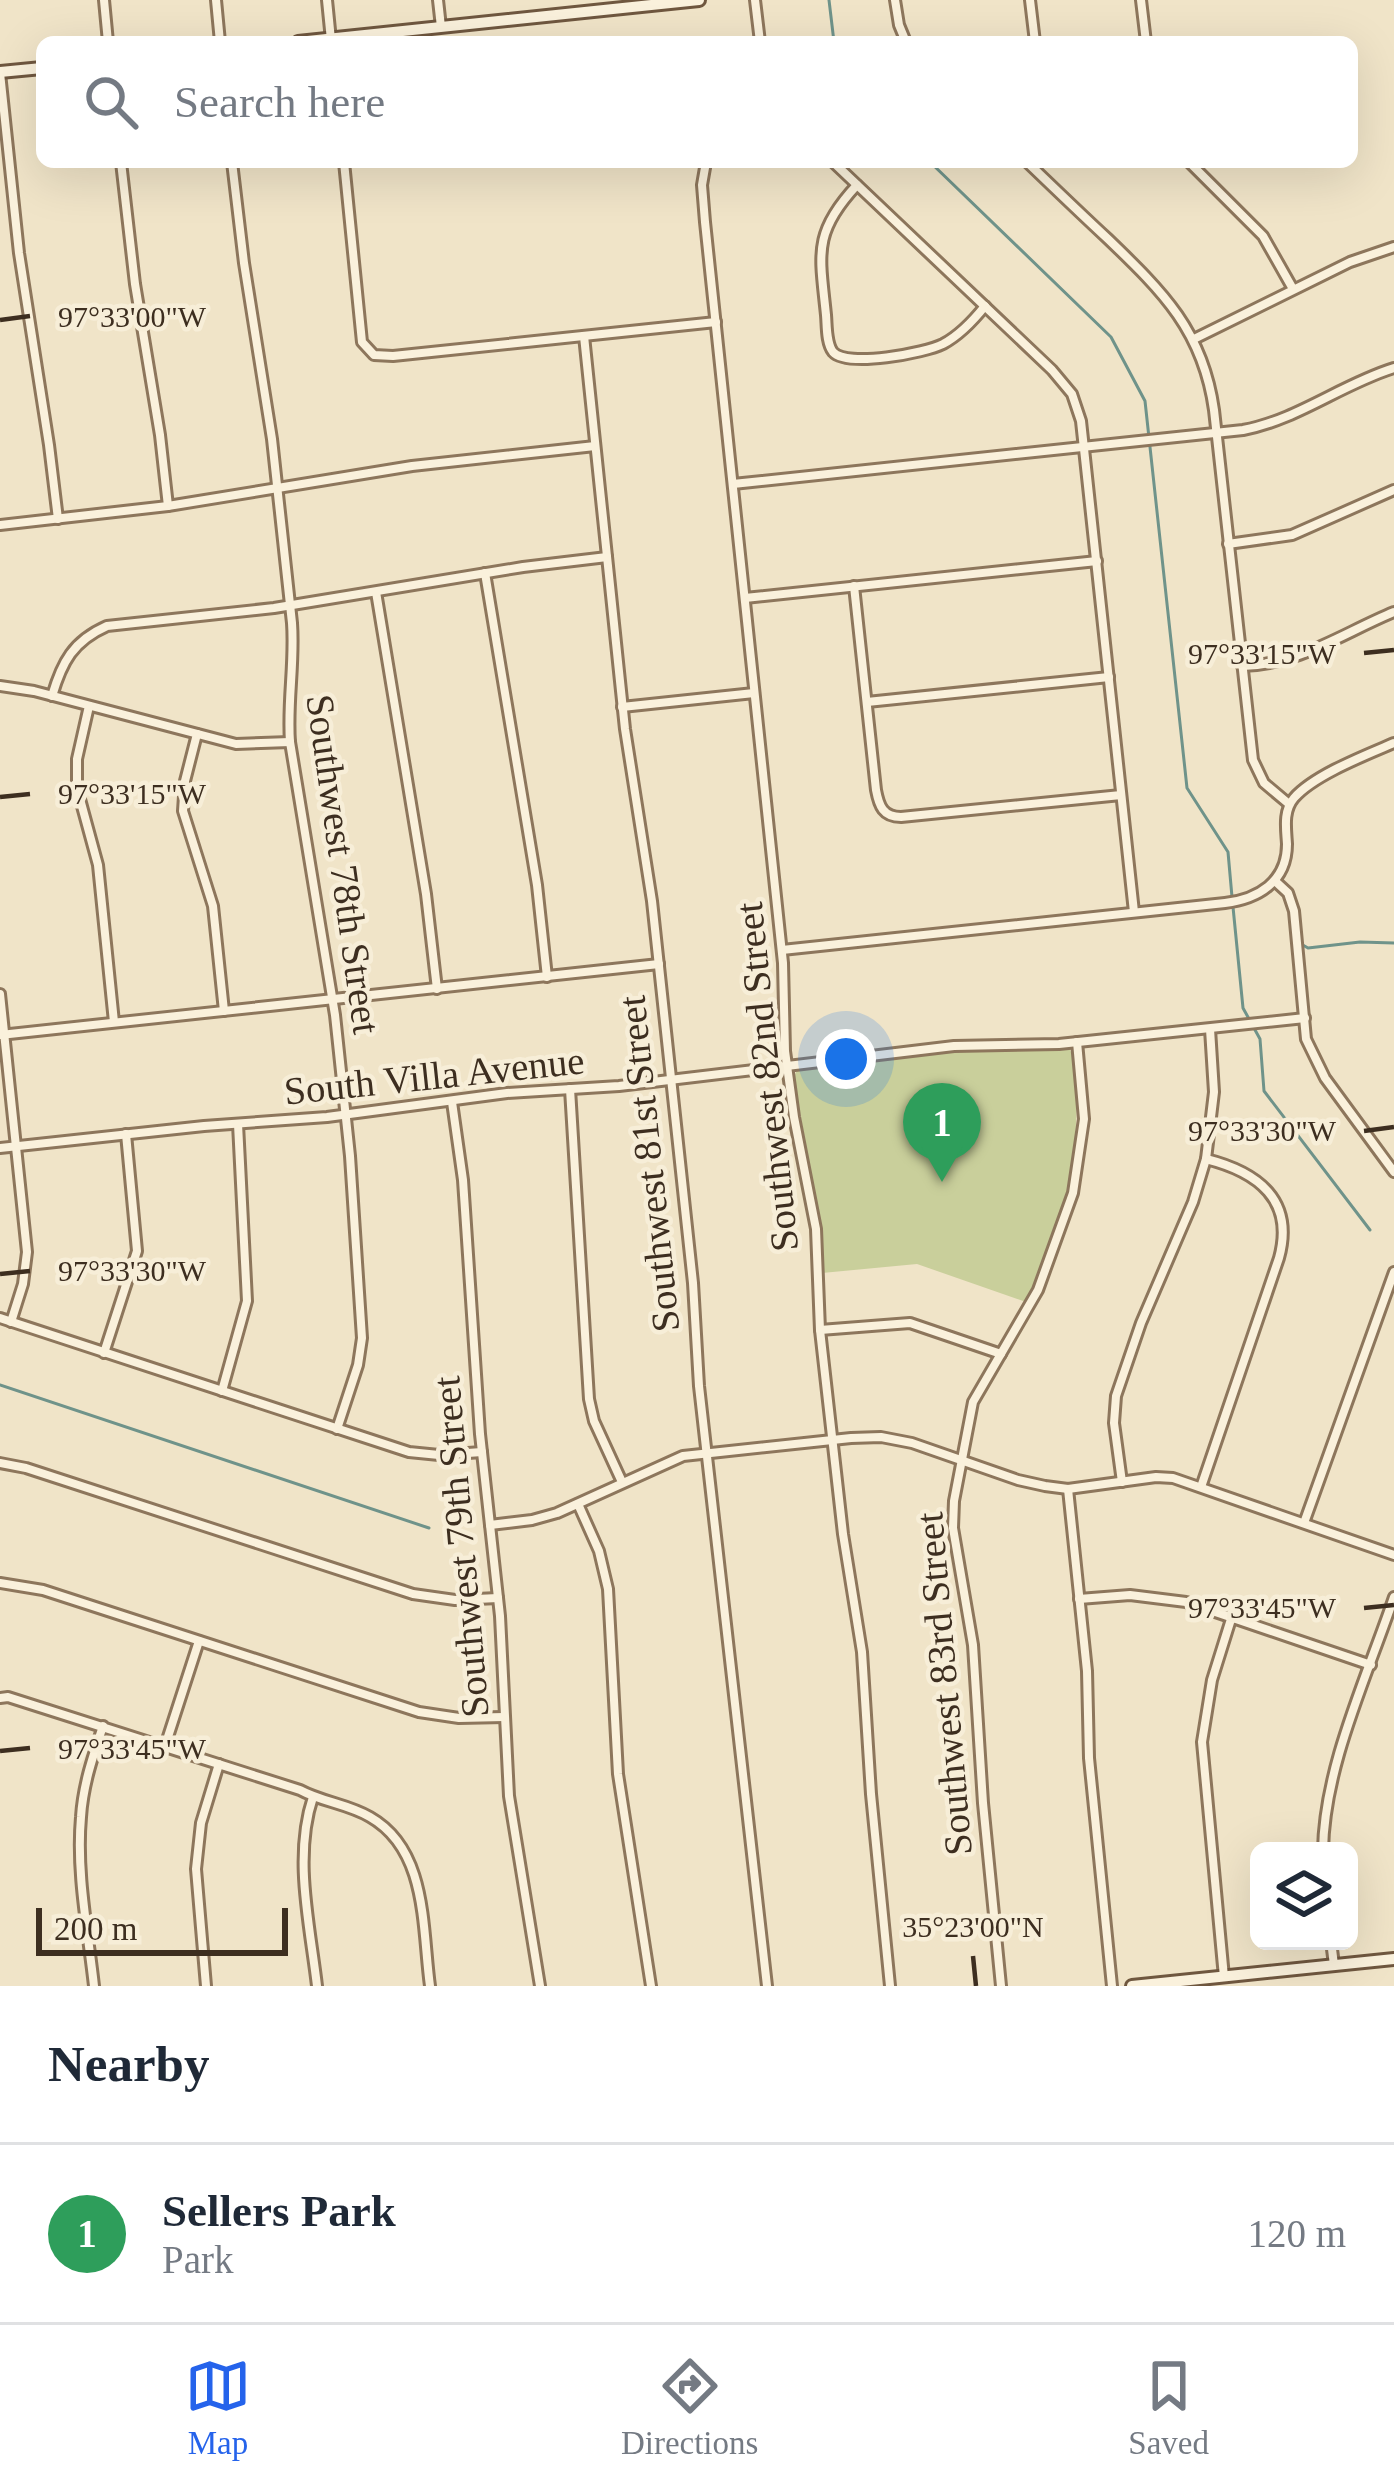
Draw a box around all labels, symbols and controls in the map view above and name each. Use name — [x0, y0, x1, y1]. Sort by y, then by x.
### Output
search box — [36, 36, 1358, 168]
icon: search — [78, 69, 144, 135]
text: Search here — [174, 77, 385, 127]
text: 97°33'00"W — [58, 300, 207, 333]
text: 97°33'15"W — [1188, 637, 1337, 670]
street label: Southwest 78th Street — [298, 692, 389, 1037]
text: 97°33'15"W — [58, 777, 207, 810]
street label: Southwest 82nd Street — [727, 900, 806, 1254]
street label: Southwest 81st Street — [609, 993, 688, 1334]
your location — [816, 1029, 876, 1089]
street label: South Villa Avenue — [282, 1038, 586, 1113]
pin: 1 — [903, 1083, 981, 1182]
text: 97°33'30"W — [1188, 1114, 1337, 1147]
text: 97°33'30"W — [58, 1254, 207, 1287]
street label: Southwest 79th Street — [424, 1374, 497, 1719]
street label: Southwest 83rd Street — [907, 1510, 980, 1857]
text: 97°33'45"W — [1188, 1591, 1337, 1624]
text: 97°33'45"W — [58, 1732, 207, 1765]
map controls — [1250, 1842, 1358, 1950]
button: layers — [1250, 1842, 1358, 1950]
scale bar — [36, 1902, 288, 1955]
text: 35°23'00"N — [902, 1910, 1044, 1943]
text: 200 m — [54, 1911, 137, 1947]
text: Nearby — [48, 2036, 209, 2092]
text: Sellers Park — [162, 2186, 396, 2236]
text: 1 — [77, 2212, 97, 2255]
text: 120 m — [1247, 2212, 1346, 2255]
text: Park — [162, 2238, 234, 2281]
tab: Map — [185, 2353, 251, 2462]
tab: Directions — [621, 2353, 758, 2462]
tab: Saved — [1128, 2353, 1209, 2462]

